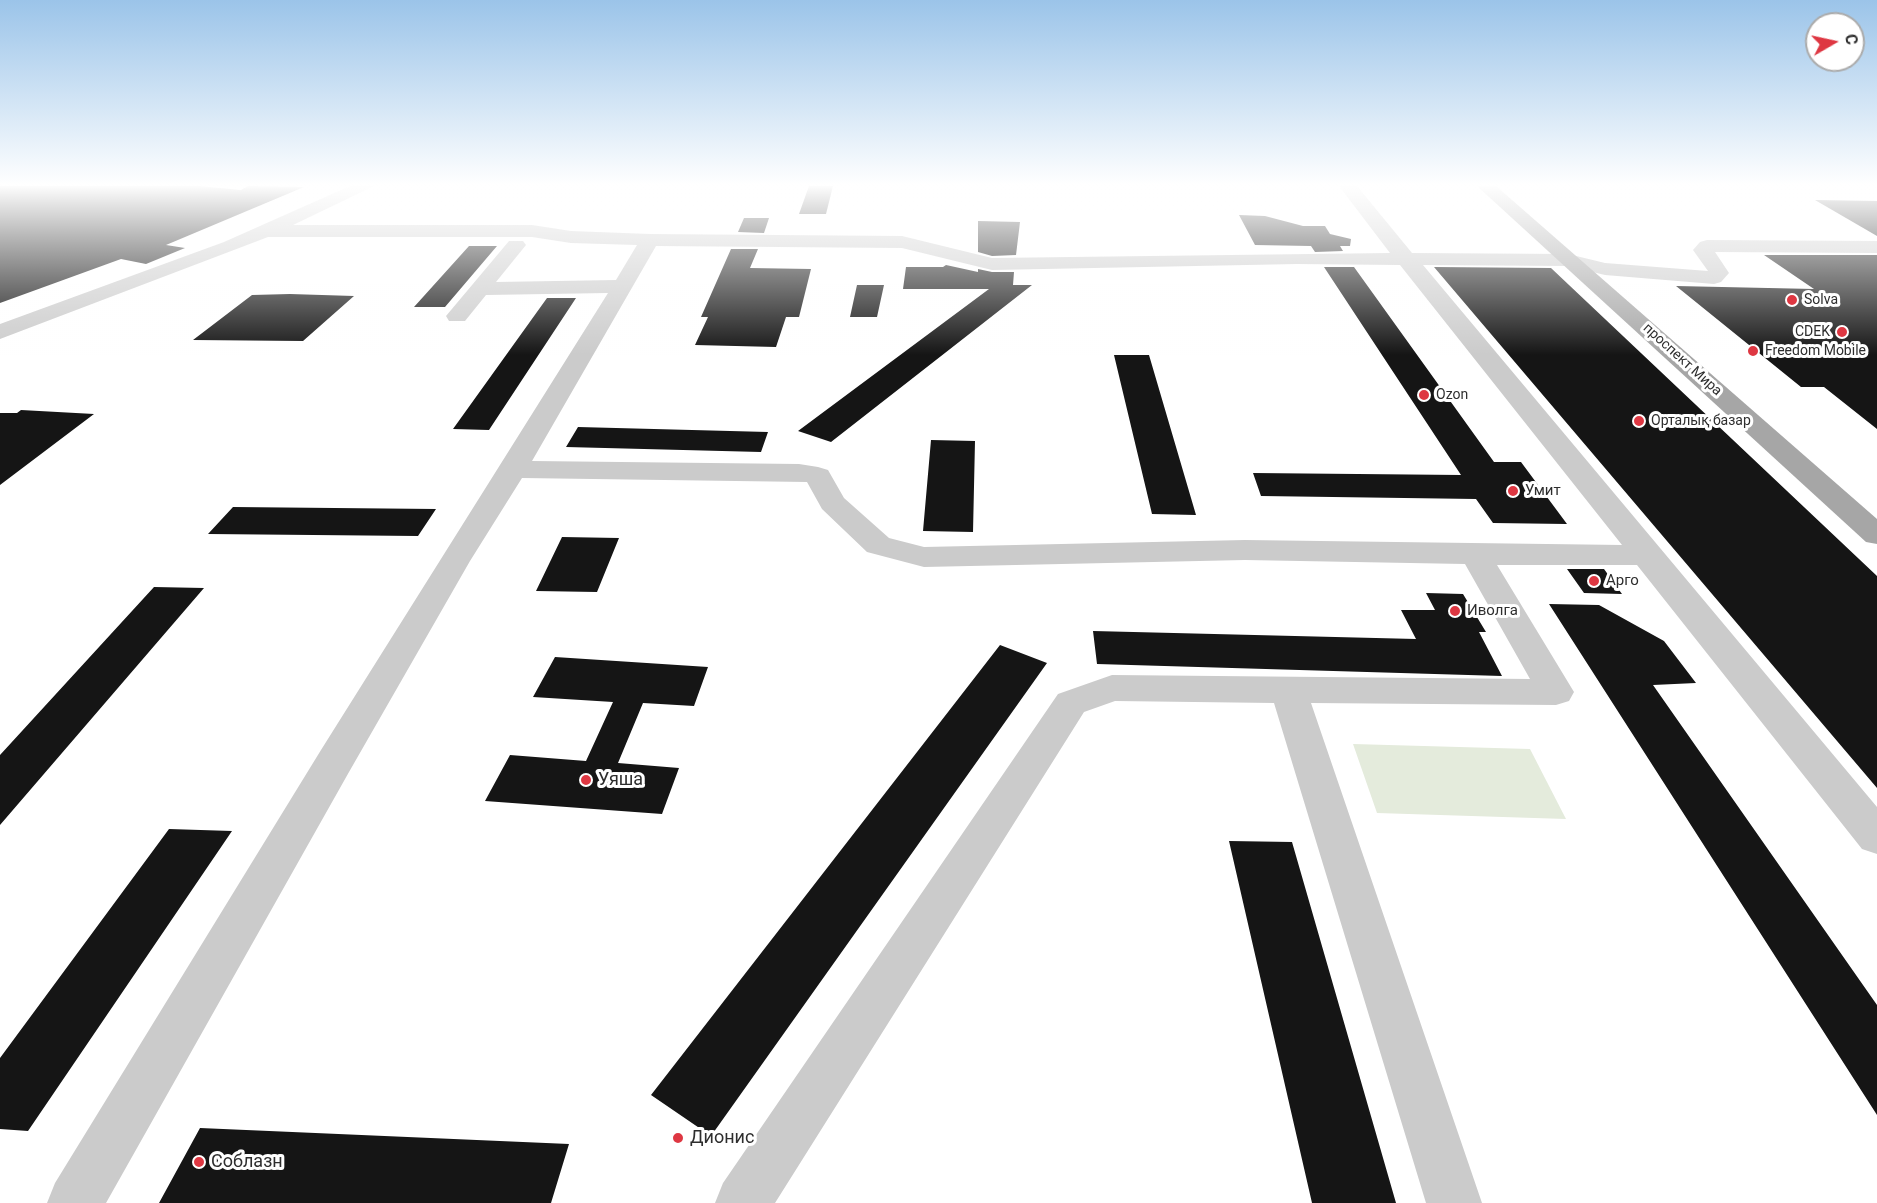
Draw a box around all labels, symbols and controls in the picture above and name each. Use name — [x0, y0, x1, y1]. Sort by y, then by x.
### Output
north arrow — [1805, 12, 1865, 72]
text: С — [1841, 33, 1861, 46]
place label: Solva — [1804, 292, 1838, 308]
marker: Solva — [1785, 293, 1799, 307]
street label: проспект Мира — [1639, 320, 1725, 400]
place label: CDEK — [1795, 324, 1830, 340]
marker: CDEK — [1835, 325, 1849, 339]
place label: Freedom Mobile — [1765, 343, 1866, 359]
marker: Freedom Mobile — [1746, 344, 1760, 358]
place label: Ozon — [1436, 387, 1468, 403]
marker: Ozon — [1417, 388, 1431, 402]
place label: Орталық базар — [1651, 413, 1751, 429]
marker: Орталық базар — [1632, 414, 1646, 428]
place label: Умит — [1525, 482, 1561, 500]
marker: Умит — [1506, 484, 1520, 498]
place label: Арго — [1606, 572, 1639, 590]
marker: Арго — [1587, 574, 1601, 588]
place label: Иволга — [1467, 602, 1518, 620]
marker: Иволга — [1448, 604, 1462, 618]
place label: Уяша — [598, 769, 643, 791]
marker: Уяша — [579, 773, 593, 787]
place label: Дионис — [690, 1127, 754, 1149]
marker: Дионис — [671, 1131, 685, 1145]
place label: Соблазн — [211, 1151, 283, 1173]
marker: Соблазн — [192, 1155, 206, 1169]

